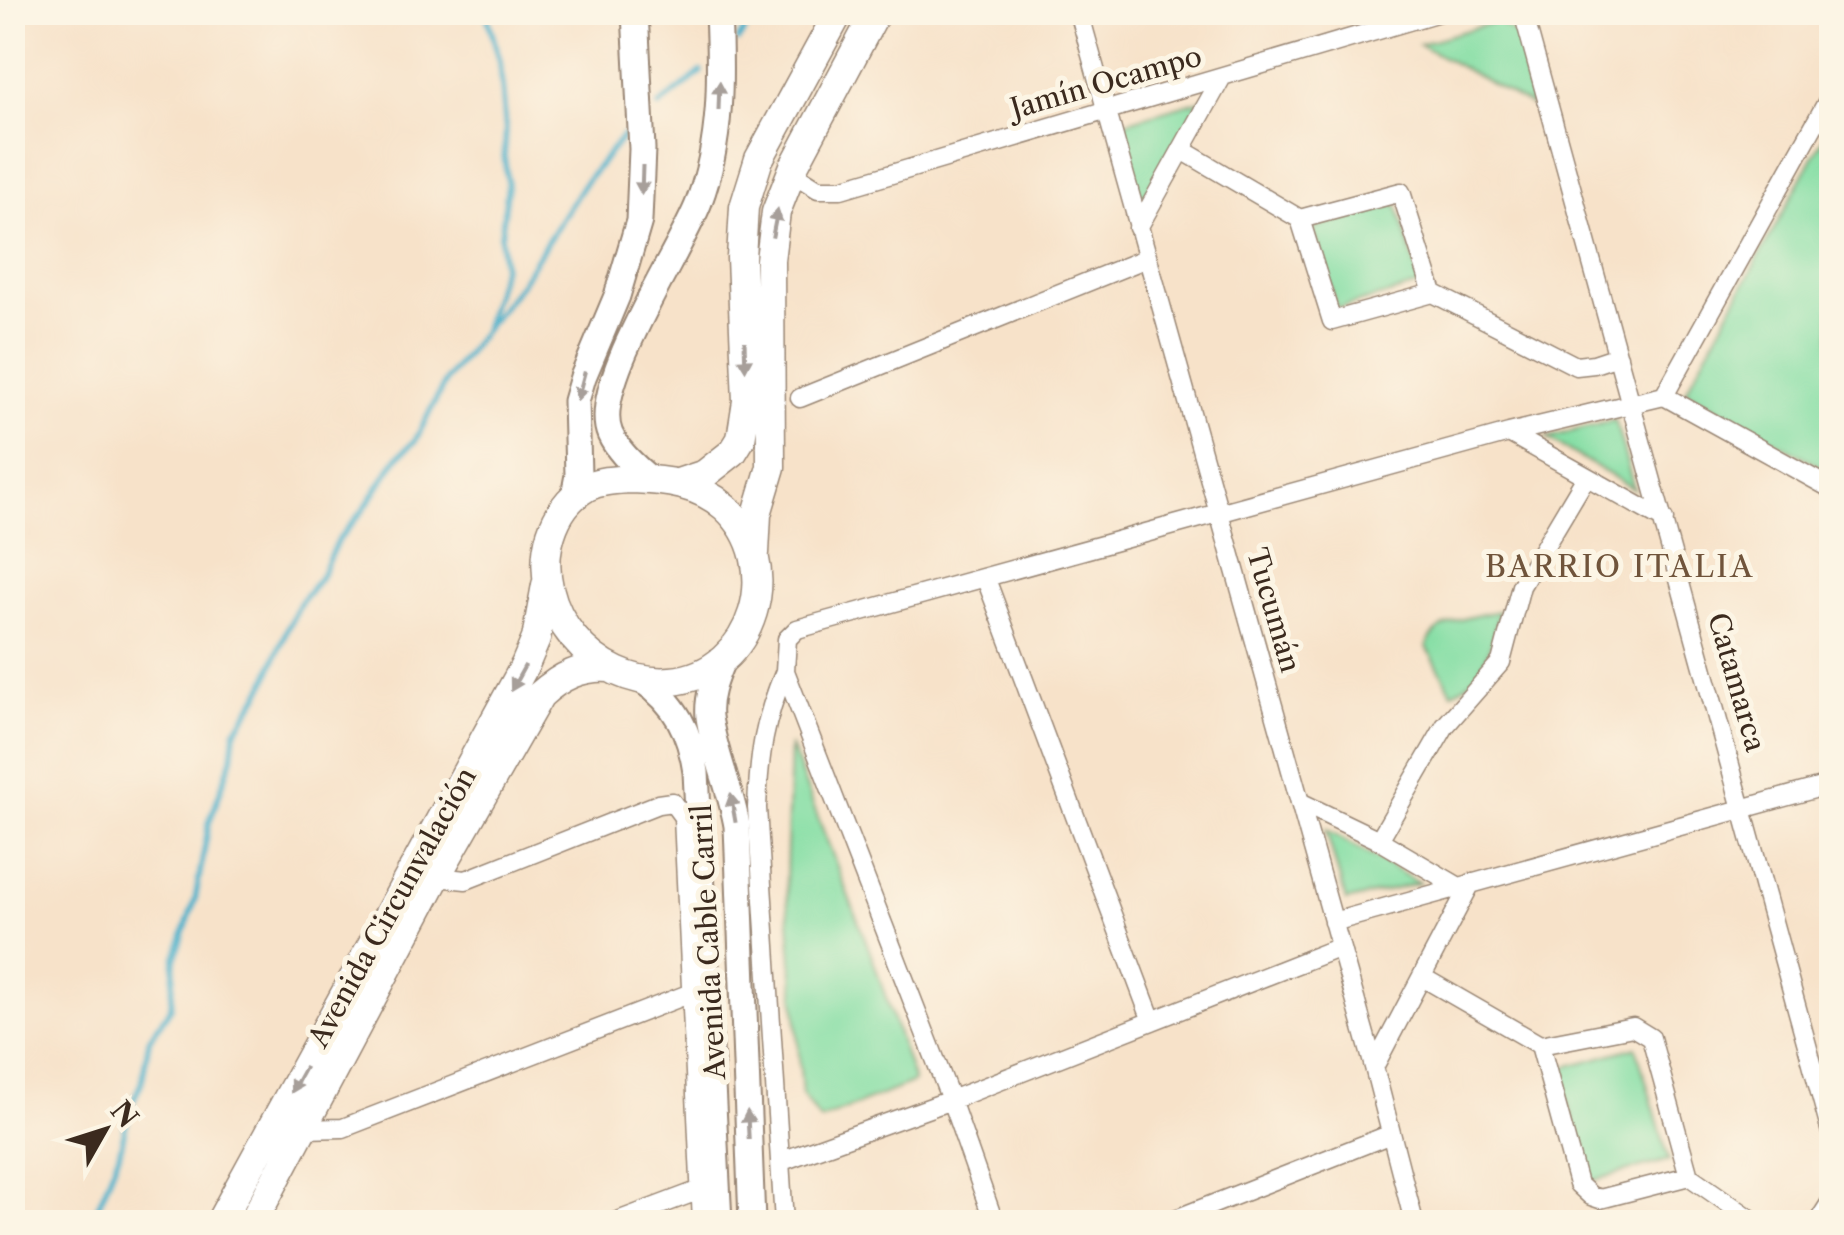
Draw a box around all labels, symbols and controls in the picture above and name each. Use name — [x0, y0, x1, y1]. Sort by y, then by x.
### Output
street label: Jamín Ocampo — [1003, 38, 1205, 127]
one-way arrow — [712, 80, 728, 112]
one-way arrow — [633, 164, 649, 196]
one-way arrow — [768, 207, 783, 238]
one-way arrow — [737, 340, 753, 372]
one-way arrow — [572, 371, 588, 402]
street label: Tucumán — [1240, 544, 1308, 676]
district label: BARRIO ITALIA — [1485, 548, 1755, 585]
street label: Catamarca — [1701, 609, 1773, 756]
one-way arrow — [510, 663, 527, 692]
street label: Avenida Circunvalación — [300, 761, 483, 1054]
one-way arrow — [725, 792, 740, 823]
street label: Avenida Cable Carril — [684, 804, 732, 1081]
one-way arrow — [289, 1065, 306, 1094]
north arrow — [55, 1080, 155, 1180]
text: N — [104, 1094, 145, 1134]
one-way arrow — [740, 1109, 756, 1141]

